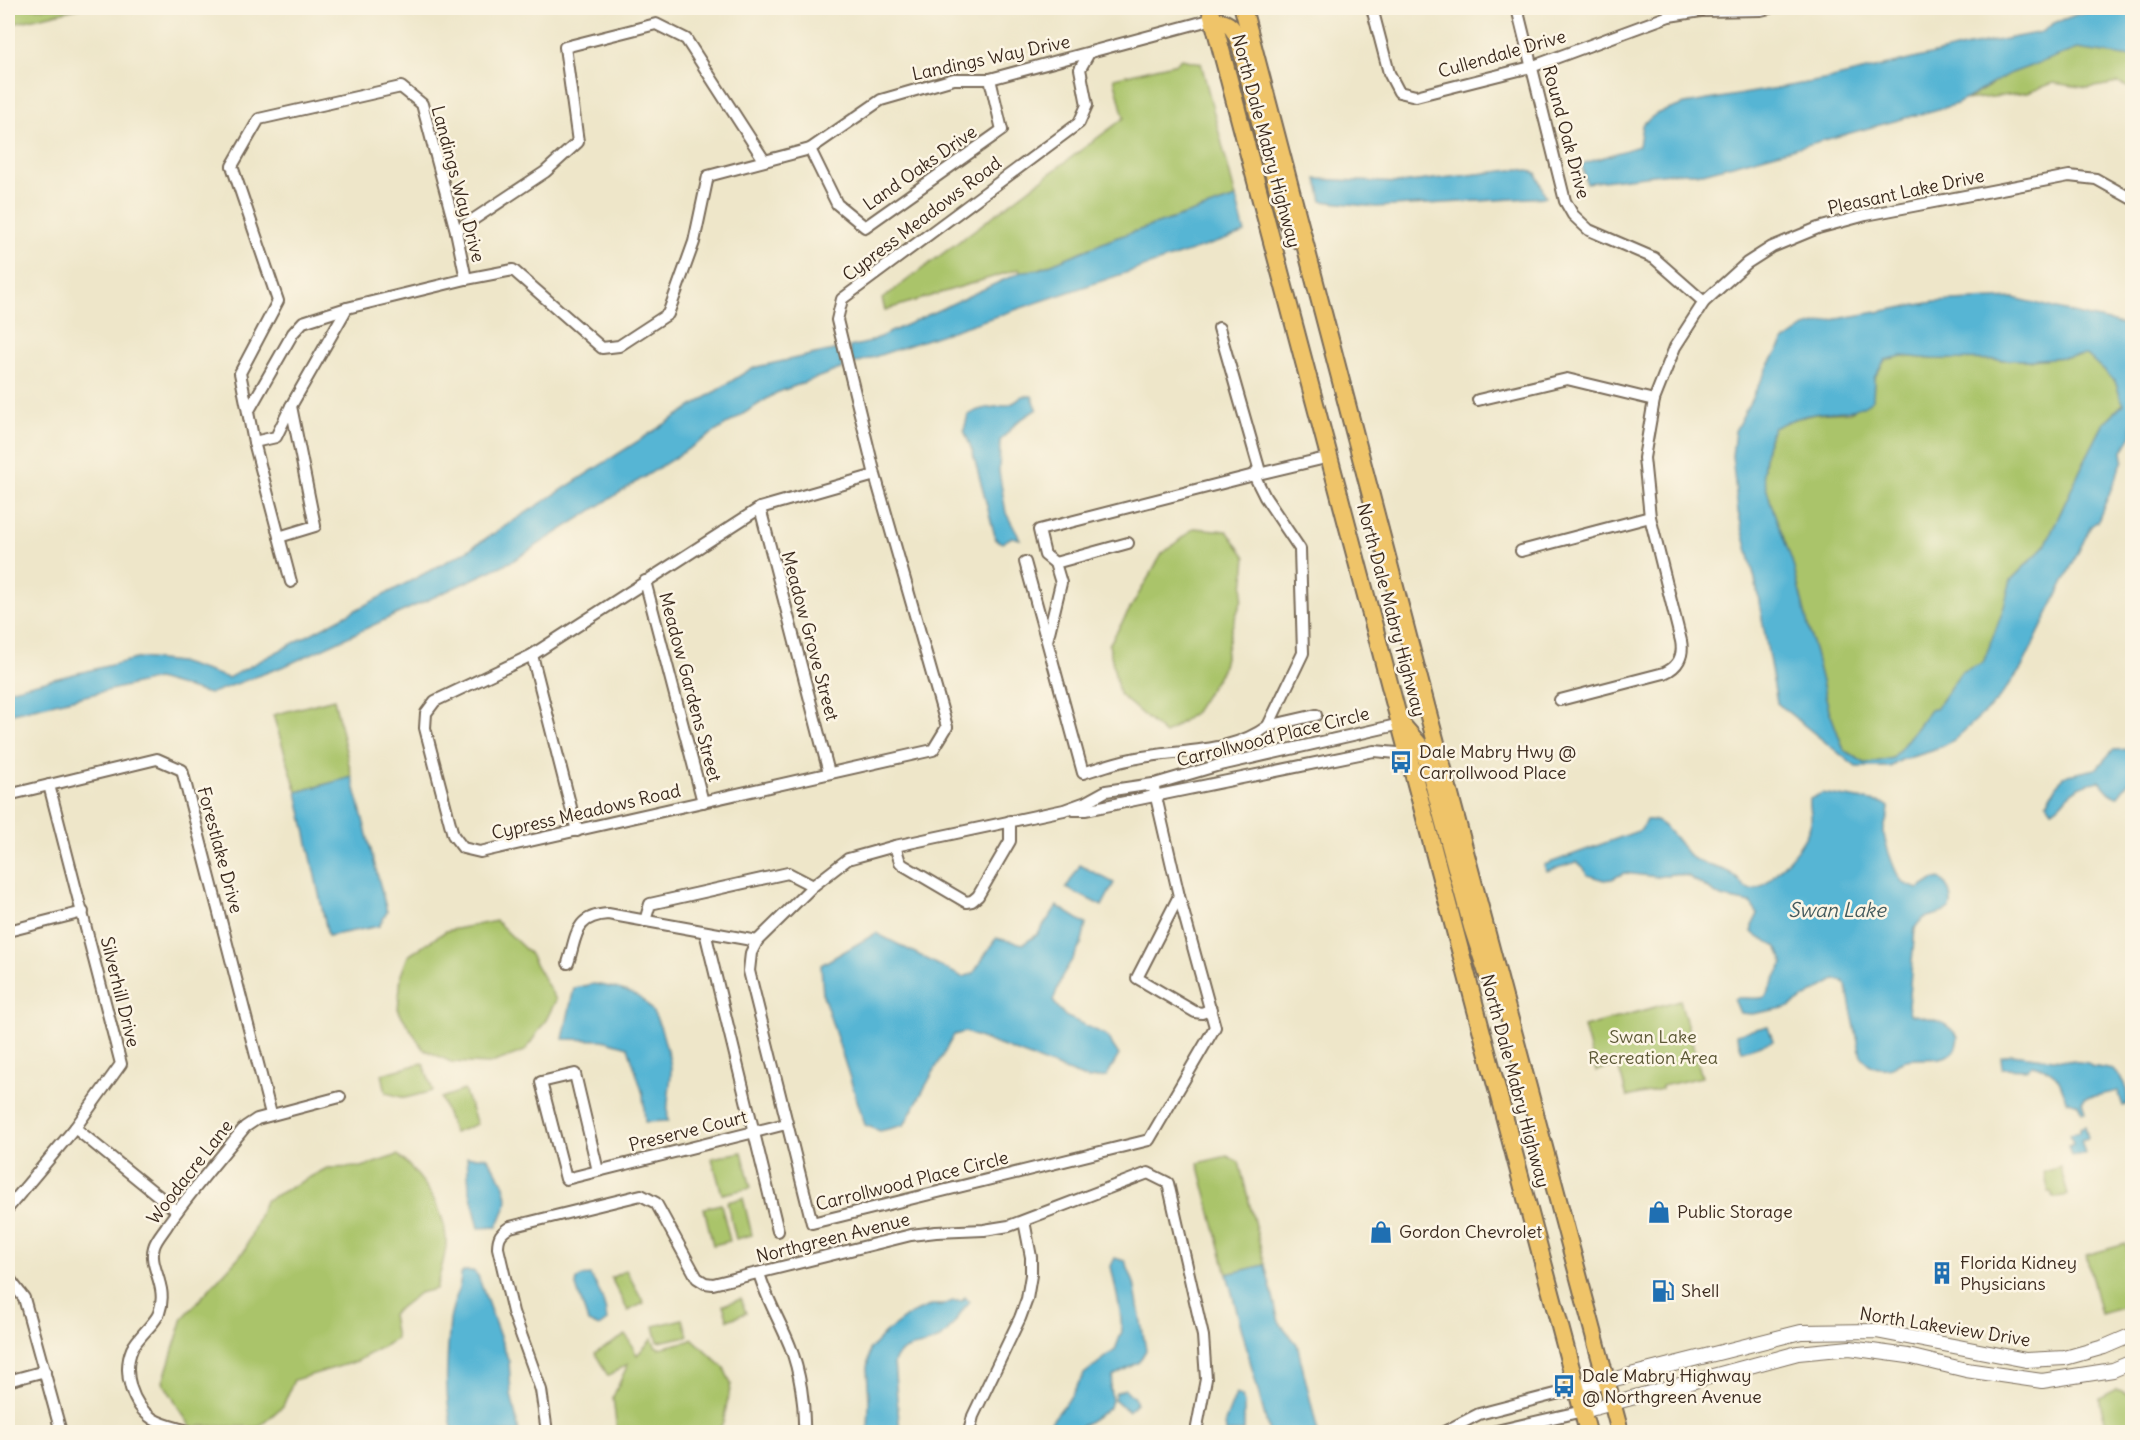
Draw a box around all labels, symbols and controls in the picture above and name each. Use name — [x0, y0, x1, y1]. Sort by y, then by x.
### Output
street label: Cullendale Drive — [1435, 24, 1568, 83]
street label: Landings Way Drive — [910, 30, 1072, 85]
street label: North Dale Mabry Highway — [1227, 32, 1306, 250]
street label: Round Oak Drive — [1538, 63, 1595, 201]
street label: Landings Way Drive — [427, 103, 490, 265]
street label: Land Oaks Drive — [858, 120, 981, 215]
street label: Cypress Meadows Road — [838, 151, 1006, 286]
street label: Pleasant Lake Drive — [1826, 164, 1986, 219]
street label: North Dale Mabry Highway — [1352, 501, 1431, 719]
street label: Meadow Grove Street — [777, 549, 844, 723]
street label: Meadow Gardens Street — [654, 590, 727, 784]
street label: Carrollwood Place Circle — [1174, 701, 1372, 772]
place label: Dale Mabry Hwy @ Carrollwood Place — [1419, 740, 1576, 784]
bus stop icon: Dale Mabry Hwy @ Carrollwood Place — [1388, 749, 1414, 775]
street label: Cypress Meadows Road — [489, 778, 683, 844]
street label: Forestlake Drive — [193, 784, 248, 916]
water label: Swan Lake — [1788, 897, 1887, 922]
street label: Silverhill Drive — [96, 934, 145, 1050]
street label: North Dale Mabry Highway — [1476, 972, 1555, 1190]
park label: Swan Lake Recreation Area — [1588, 1025, 1718, 1069]
street label: Preserve Court — [626, 1105, 749, 1156]
street label: Woodacre Lane — [142, 1115, 238, 1229]
street label: Carrollwood Place Circle — [813, 1145, 1011, 1216]
shop icon: Public Storage — [1646, 1199, 1672, 1225]
place label: Public Storage — [1677, 1200, 1793, 1223]
street label: Northgreen Avenue — [754, 1207, 912, 1268]
shop icon: Gordon Chevrolet — [1368, 1219, 1394, 1245]
place label: Gordon Chevrolet — [1399, 1220, 1542, 1243]
place label: Florida Kidney Physicians — [1960, 1251, 2077, 1295]
building icon: Florida Kidney Physicians — [1929, 1260, 1955, 1286]
fuel station icon: Shell — [1650, 1278, 1676, 1304]
place label: Shell — [1681, 1279, 1719, 1302]
street label: North Lakeview Drive — [1858, 1302, 2032, 1351]
place label: Dale Mabry Highway @ Northgreen Avenue — [1582, 1364, 1762, 1408]
bus stop icon: Dale Mabry Highway @ Northgreen Avenue — [1551, 1373, 1577, 1399]

